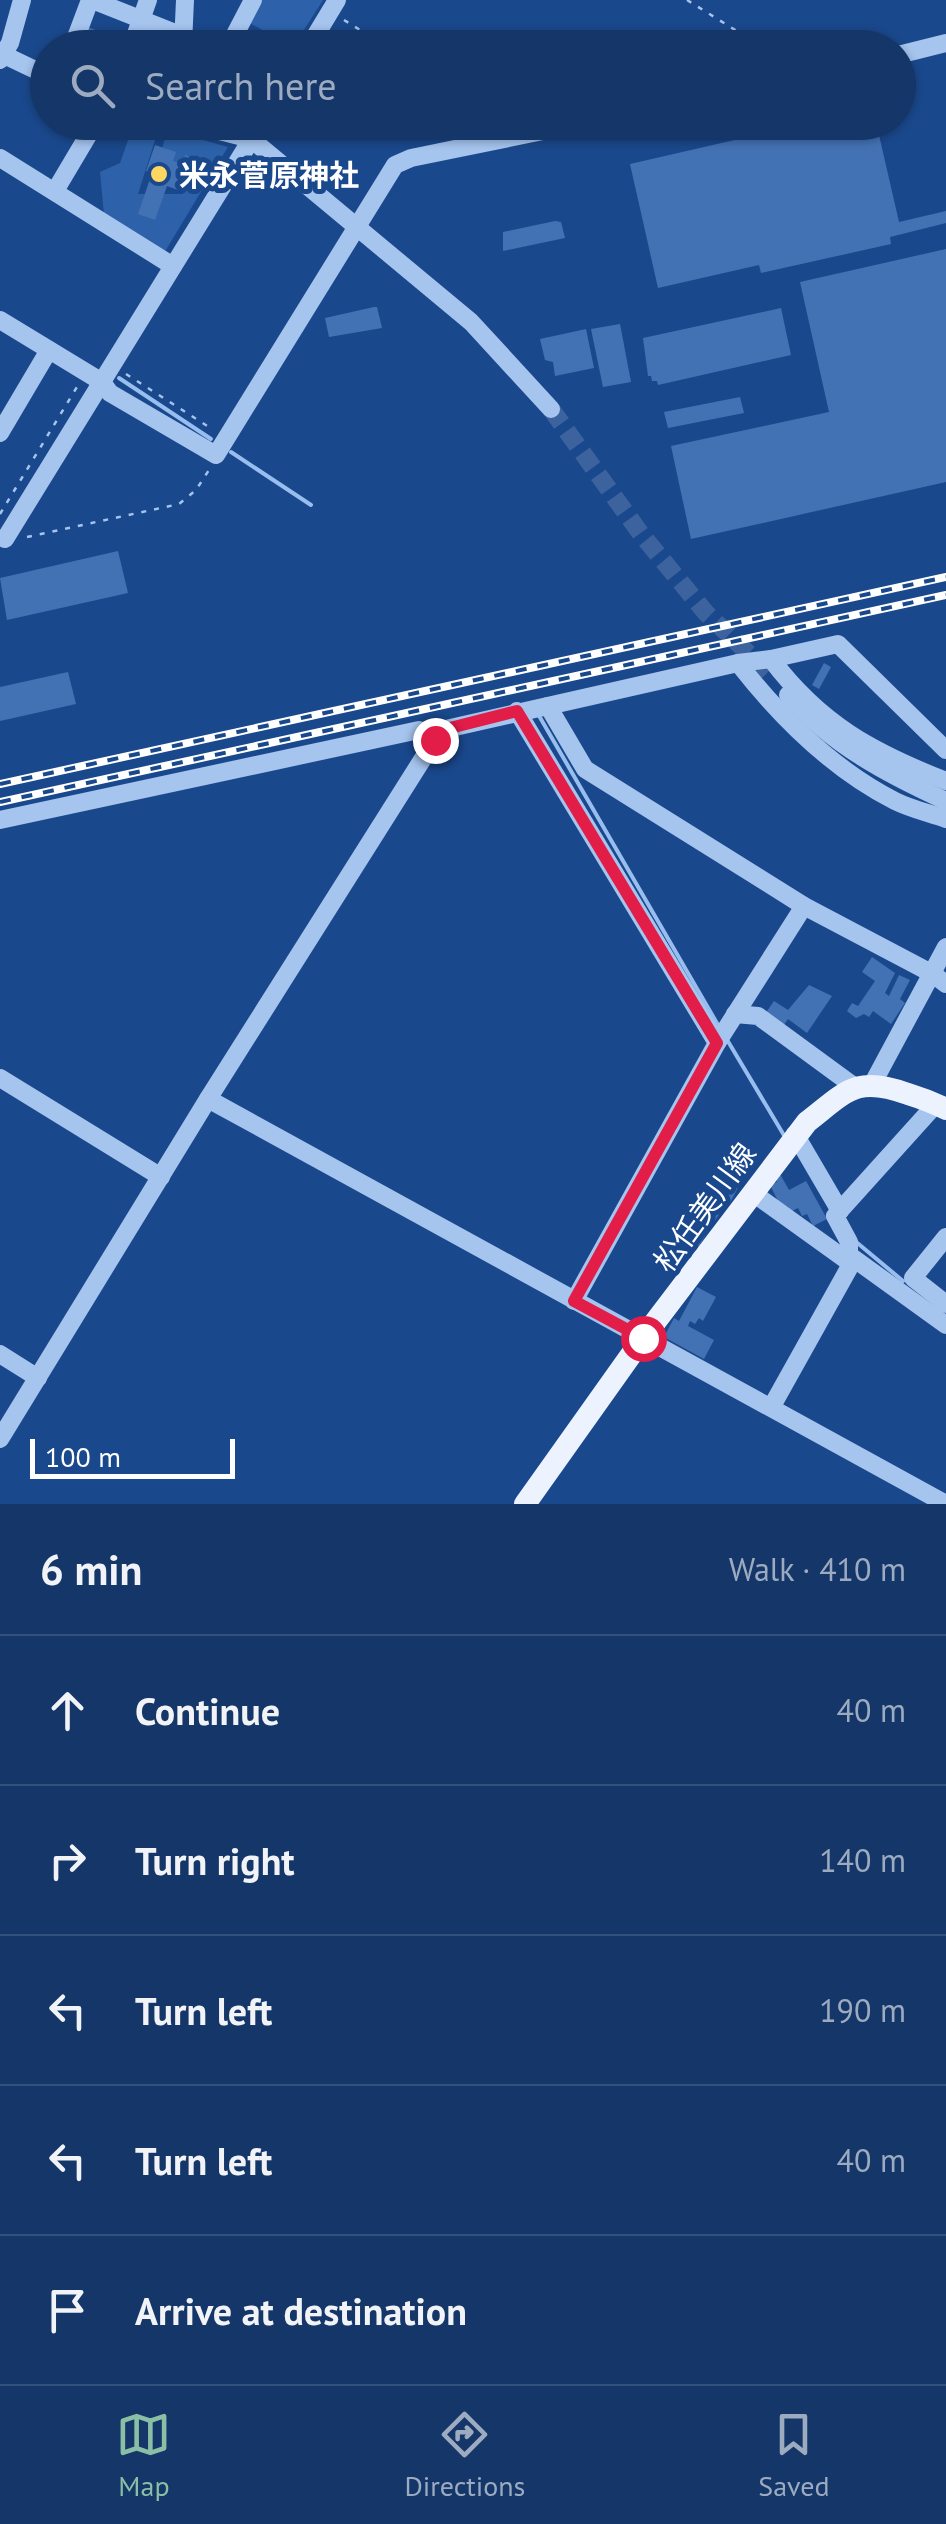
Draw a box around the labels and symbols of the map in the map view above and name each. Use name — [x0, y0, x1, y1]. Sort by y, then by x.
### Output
place label: 米永菅原神社 — [179, 155, 359, 194]
marker: 米永菅原神社 — [148, 163, 170, 185]
route end — [413, 718, 459, 764]
street label: 松任美川線 — [644, 1135, 764, 1279]
route start — [621, 1316, 667, 1362]
scale bar — [30, 1434, 235, 1478]

